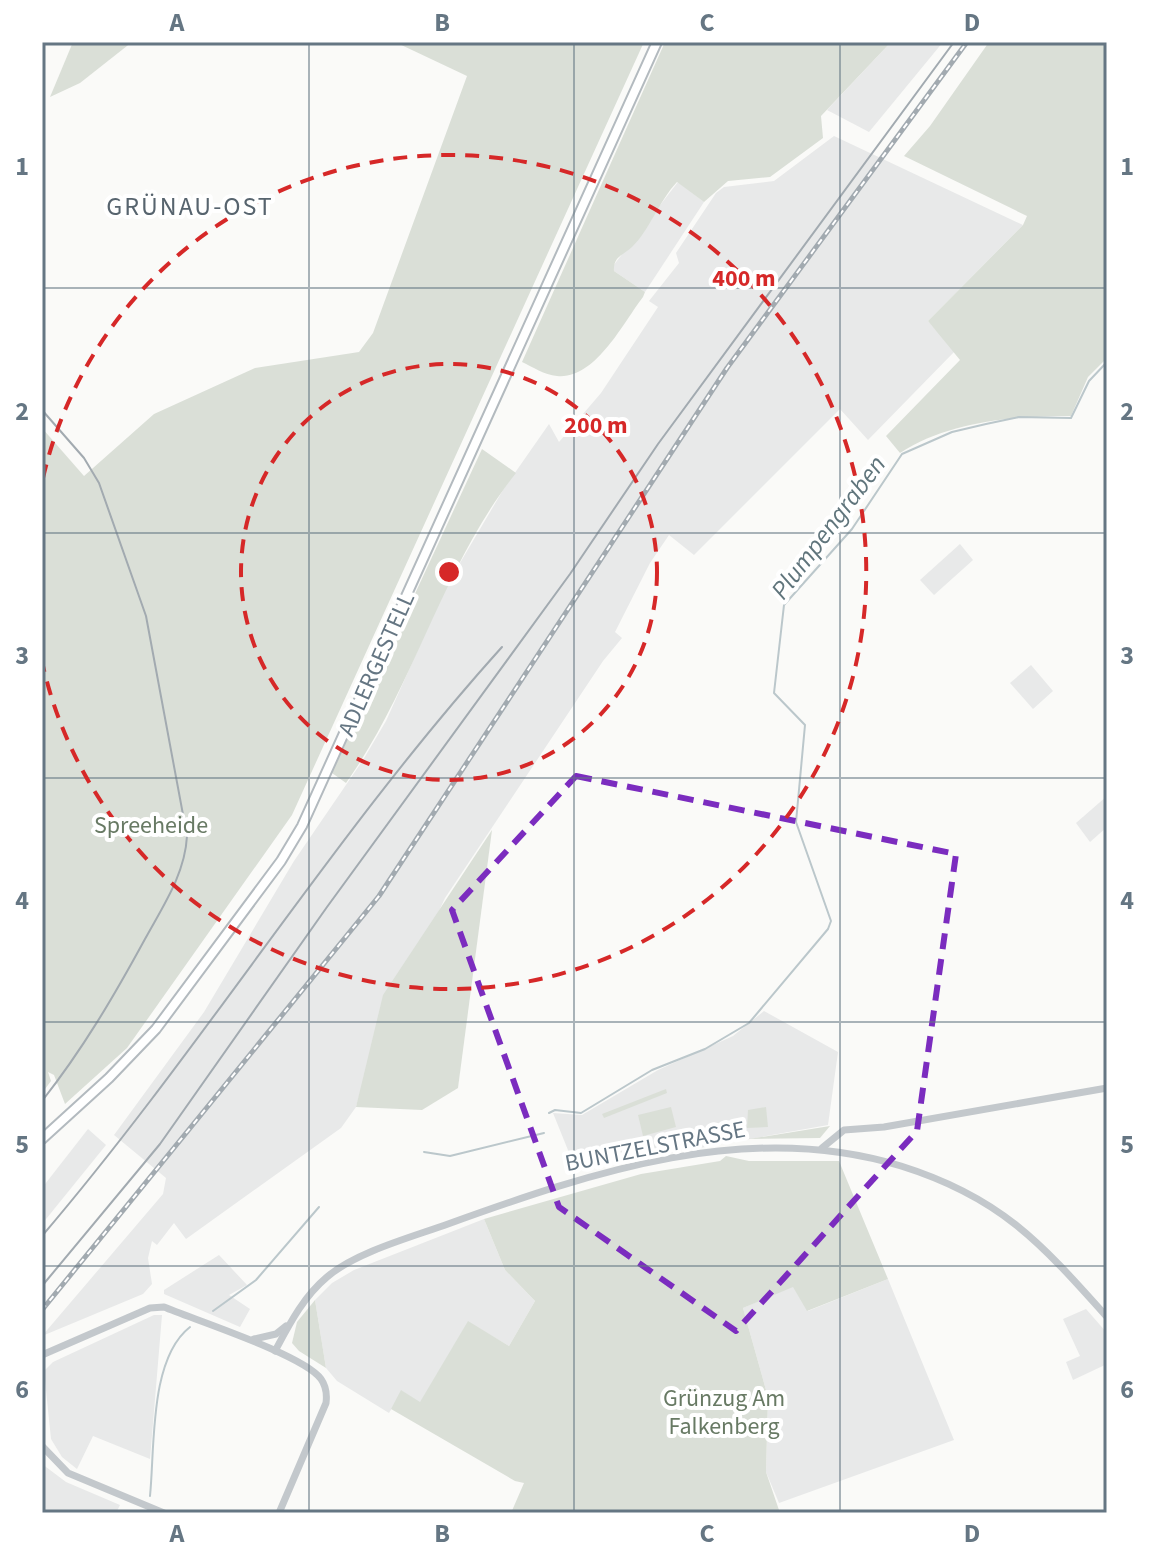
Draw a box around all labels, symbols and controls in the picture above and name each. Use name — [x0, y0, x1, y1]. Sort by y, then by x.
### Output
text: A — [169, 4, 186, 41]
text: B — [434, 4, 450, 41]
text: C — [699, 4, 715, 41]
text: D — [964, 4, 980, 41]
text: 1 — [15, 148, 29, 185]
text: 1 — [1120, 148, 1134, 185]
district label: GRÜNAU-OST — [106, 188, 274, 225]
text: 400 m — [712, 261, 776, 296]
text: 2 — [15, 393, 29, 430]
text: 2 — [1120, 393, 1134, 430]
text: 200 m — [564, 408, 628, 443]
water label: Plumpengraben — [762, 448, 895, 607]
centre of rings — [435, 558, 463, 586]
street label: ADLERGESTELL — [329, 586, 424, 742]
text: 3 — [15, 637, 29, 674]
text: 3 — [1120, 637, 1134, 674]
park label: Spreeheide — [94, 808, 208, 843]
text: 4 — [15, 882, 29, 919]
text: 4 — [1120, 882, 1134, 919]
street label: BUNTZELSTRASSE — [562, 1112, 748, 1181]
text: 5 — [15, 1126, 29, 1163]
text: 5 — [1120, 1126, 1134, 1163]
text: 6 — [15, 1371, 29, 1408]
text: 6 — [1120, 1371, 1134, 1408]
park label: Grünzug Am Falkenberg — [663, 1381, 785, 1444]
text: A — [169, 1515, 186, 1552]
text: B — [434, 1515, 450, 1552]
text: C — [699, 1515, 715, 1552]
text: D — [964, 1515, 980, 1552]

